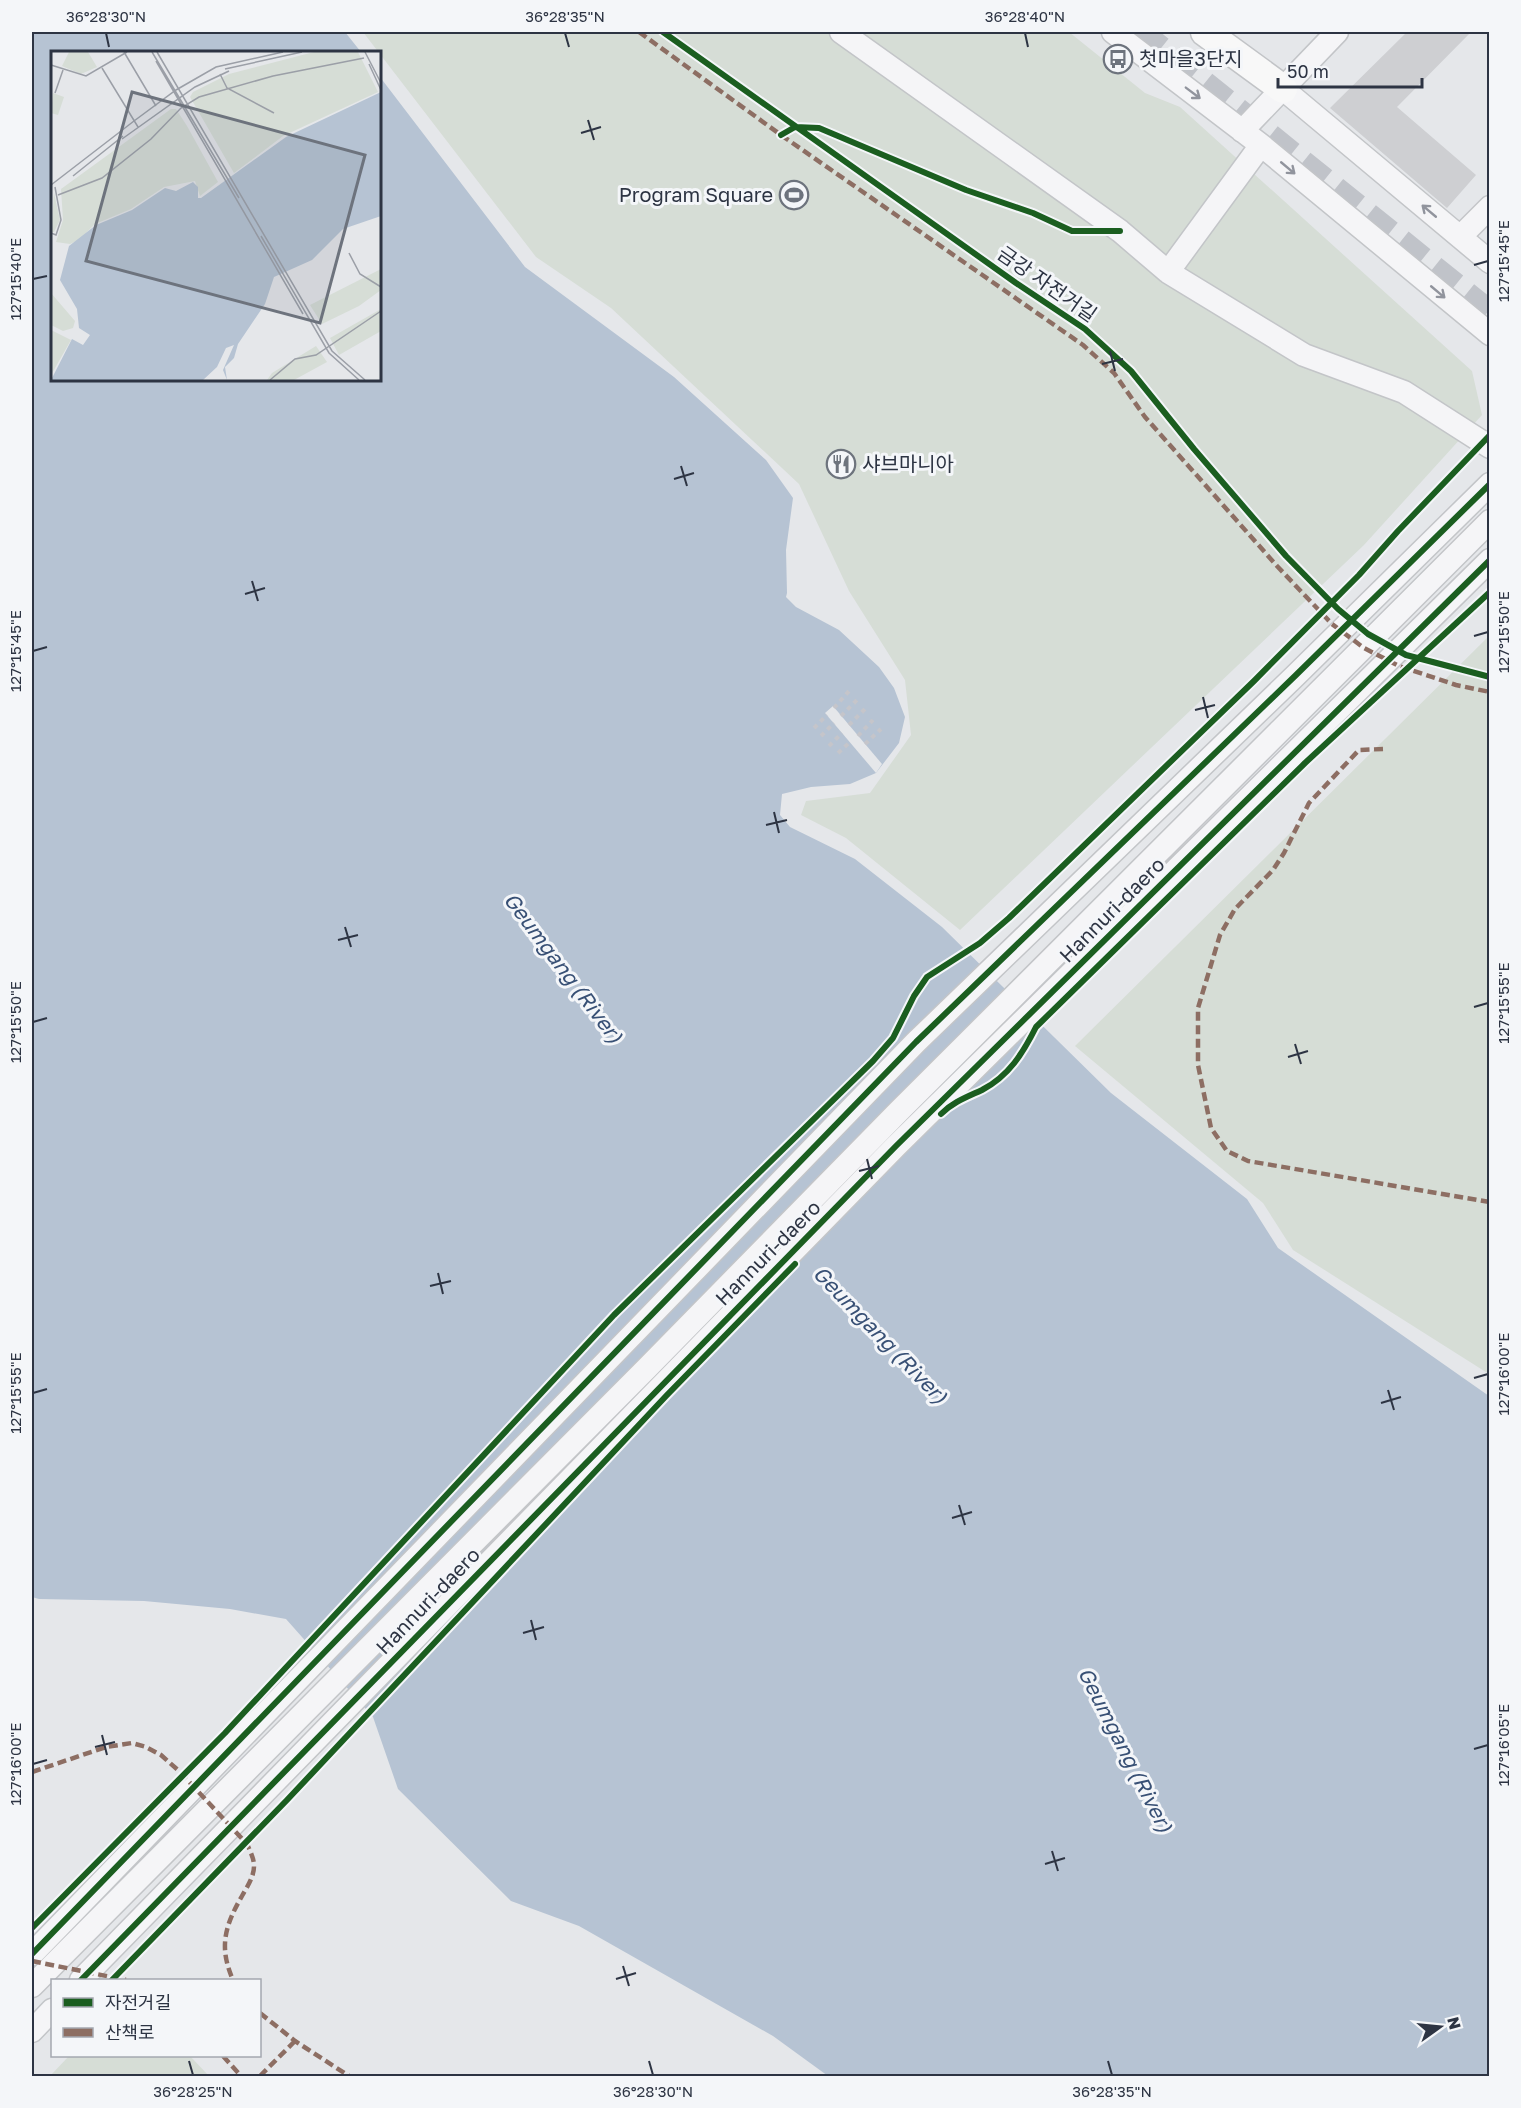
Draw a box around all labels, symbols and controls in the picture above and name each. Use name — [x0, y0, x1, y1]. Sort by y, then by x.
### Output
text: 36°28'30"N — [66, 7, 146, 25]
text: 36°28'35"N — [525, 7, 605, 25]
text: 36°28'40"N — [985, 7, 1065, 25]
bus stop icon: 첫마을3단지 — [1102, 43, 1134, 75]
place label: 첫마을3단지 — [1139, 46, 1243, 70]
inset map — [51, 51, 381, 381]
scale bar — [1278, 51, 1422, 89]
text: 50 m — [1287, 60, 1329, 82]
one-way arrow — [1184, 87, 1200, 100]
one-way arrow — [1280, 161, 1296, 174]
sports icon: Program Square — [778, 179, 810, 211]
place label: Program Square — [619, 182, 773, 206]
one-way arrow — [1421, 204, 1437, 217]
text: 127°15'45"E — [1494, 220, 1512, 302]
text: 127°15'40"E — [6, 238, 24, 320]
street label: 금강 자전거길 — [993, 240, 1102, 326]
one-way arrow — [1430, 285, 1446, 298]
restaurant icon: 샤브마니아 — [825, 448, 857, 480]
place label: 샤브마니아 — [862, 451, 954, 475]
text: 127°15'50"E — [1494, 591, 1512, 673]
text: 127°15'45"E — [6, 610, 24, 692]
street label: Hannuri-daero — [1054, 852, 1169, 967]
water label: Geumgang (River) — [499, 887, 629, 1048]
text: 127°15'55"E — [1494, 962, 1512, 1044]
text: 127°15'50"E — [6, 981, 24, 1063]
street label: Hannuri-daero — [710, 1195, 825, 1310]
water label: Geumgang (River) — [808, 1260, 953, 1409]
text: 127°16'00"E — [1494, 1332, 1512, 1416]
text: 127°15'55"E — [6, 1352, 24, 1434]
street label: Hannuri-daero — [370, 1542, 484, 1659]
water label: Geumgang (River) — [1073, 1663, 1179, 1836]
text: 127°16'05"E — [1494, 1704, 1512, 1786]
text: 127°16'00"E — [6, 1722, 24, 1806]
legend — [51, 1979, 261, 2057]
text: 자전거길 — [105, 1991, 171, 2013]
north arrow — [1410, 1997, 1470, 2057]
text: N — [1443, 2015, 1466, 2032]
text: 산책로 — [105, 2021, 155, 2043]
text: 36°28'25"N — [153, 2082, 233, 2100]
text: 36°28'30"N — [613, 2082, 693, 2100]
text: 36°28'35"N — [1072, 2082, 1152, 2100]

